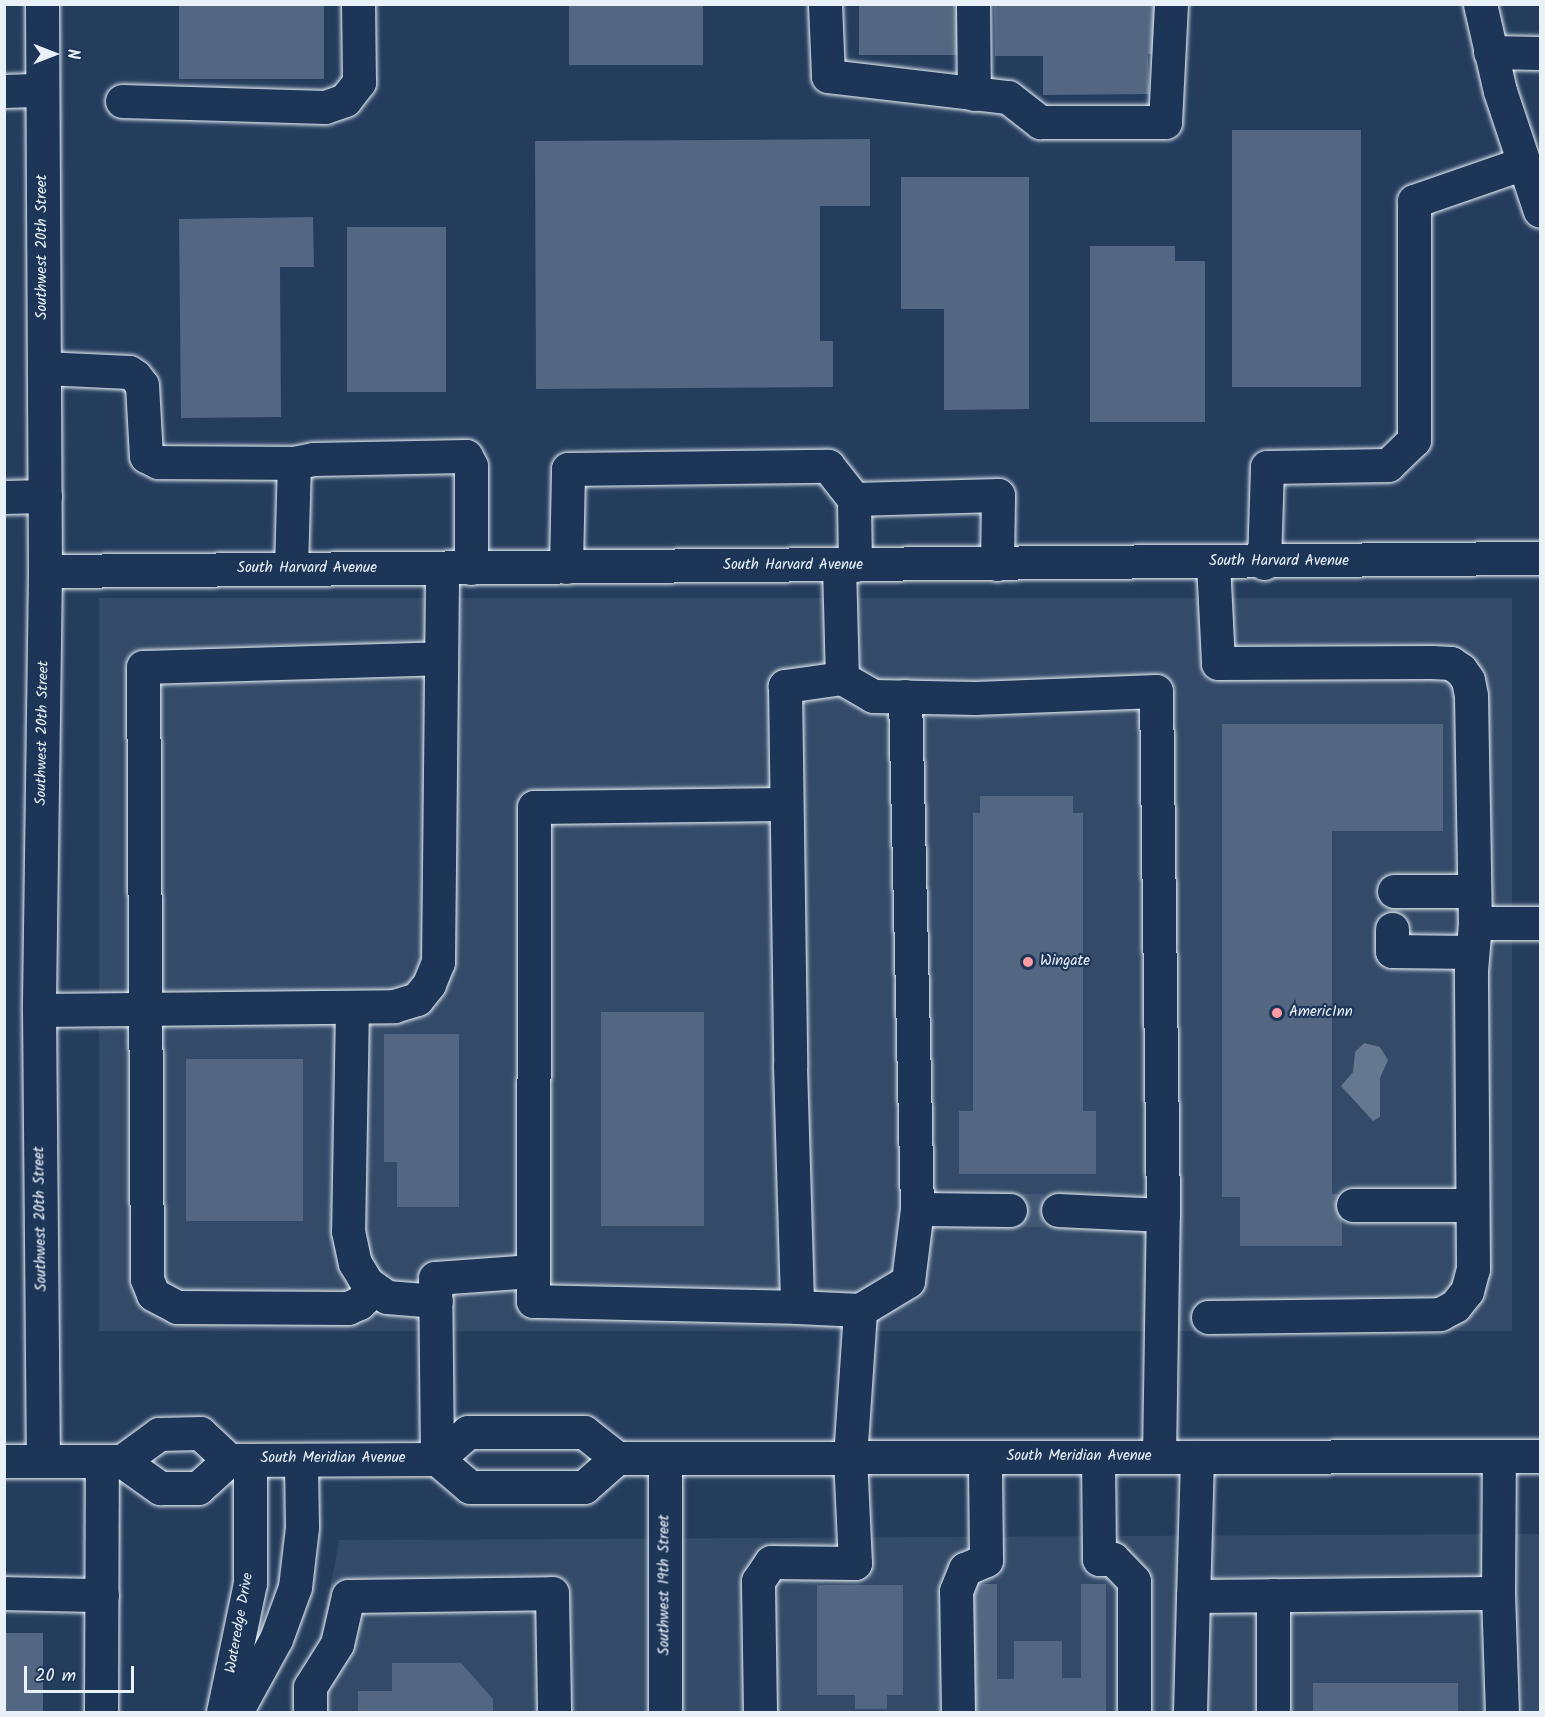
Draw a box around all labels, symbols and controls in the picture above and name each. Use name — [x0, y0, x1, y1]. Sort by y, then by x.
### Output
north arrow — [24, 24, 84, 84]
text: N — [60, 49, 85, 59]
street label: Southwest 20th Street — [34, 175, 52, 319]
street label: South Harvard Avenue — [1209, 553, 1349, 571]
street label: South Harvard Avenue — [723, 557, 863, 575]
street label: South Harvard Avenue — [237, 560, 377, 578]
street label: Southwest 20th Street — [33, 660, 53, 806]
place label: Wingate — [1040, 953, 1090, 971]
marker: Wingate — [1021, 955, 1035, 969]
place label: AmericInn — [1289, 1004, 1353, 1022]
marker: AmericInn — [1270, 1006, 1284, 1020]
street label: Southwest 20th Street — [31, 1146, 51, 1292]
street label: South Meridian Avenue — [1006, 1448, 1152, 1466]
street label: South Meridian Avenue — [260, 1450, 406, 1468]
street label: Southwest 19th Street — [656, 1515, 674, 1655]
street label: Wateredge Drive — [222, 1571, 258, 1675]
scale bar — [27, 1654, 136, 1692]
text: 20 m — [35, 1662, 76, 1691]

